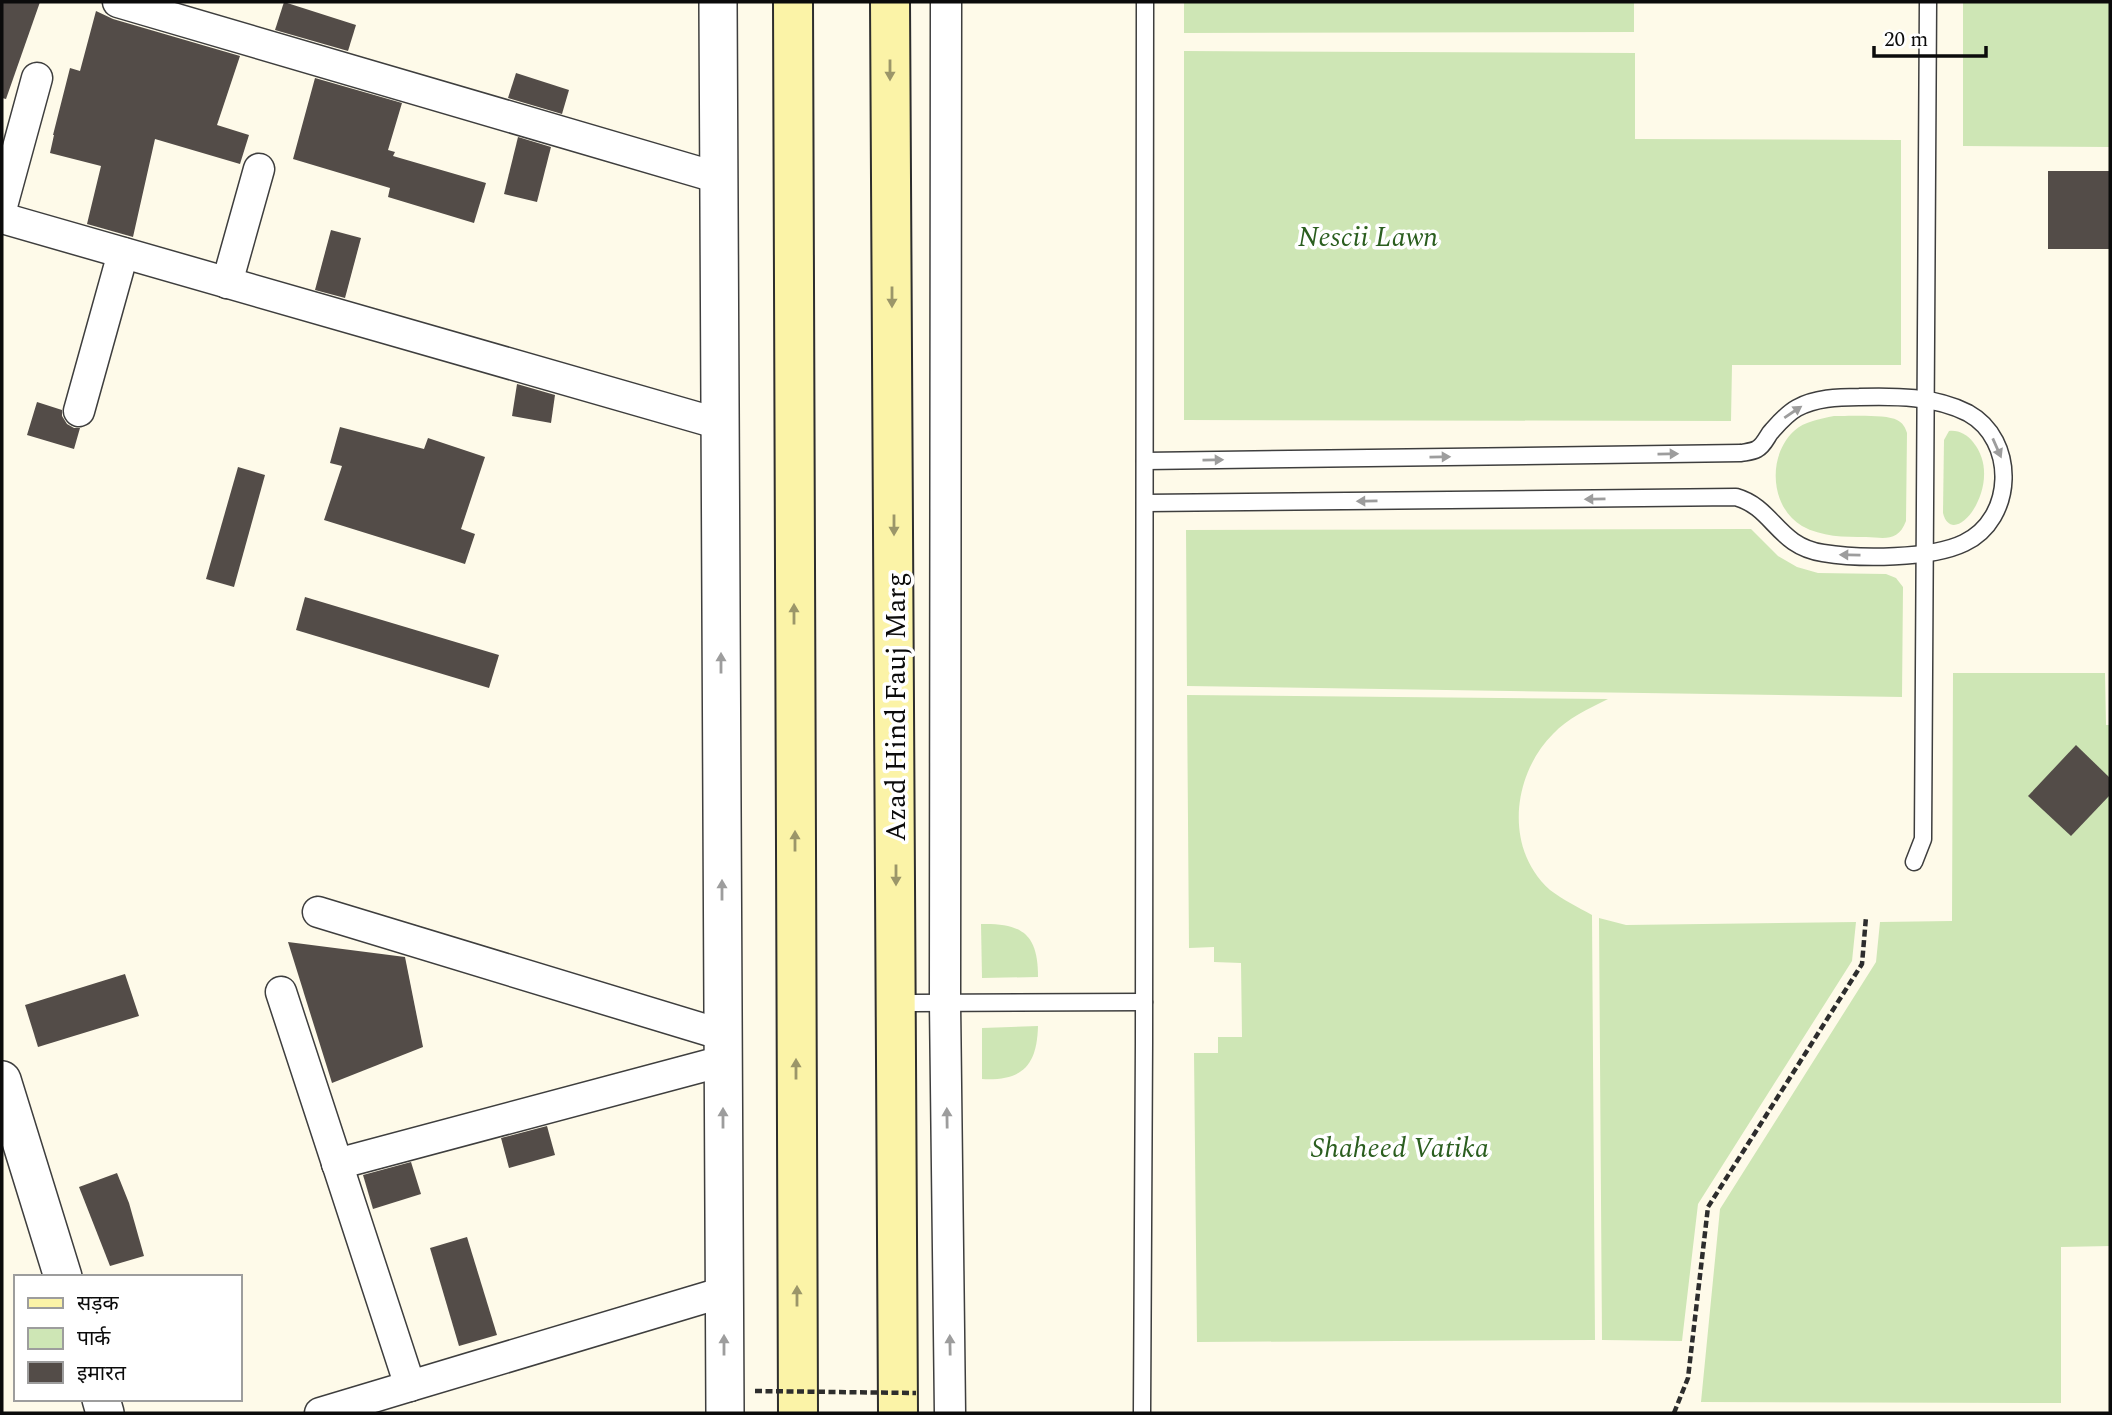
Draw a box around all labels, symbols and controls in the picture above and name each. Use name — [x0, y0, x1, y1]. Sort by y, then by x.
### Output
scale bar — [1874, 14, 1986, 58]
text: 20 m — [1884, 24, 1928, 56]
one-way arrow — [884, 59, 896, 81]
park label: Nescii Lawn — [1298, 216, 1438, 259]
one-way arrow — [886, 287, 898, 309]
one-way arrow — [1783, 406, 1803, 419]
one-way arrow — [1991, 438, 2003, 458]
one-way arrow — [1657, 448, 1679, 460]
one-way arrow — [1430, 451, 1452, 463]
one-way arrow — [1202, 454, 1224, 466]
one-way arrow — [1583, 493, 1605, 504]
one-way arrow — [1356, 495, 1378, 507]
one-way arrow — [888, 514, 900, 536]
one-way arrow — [1839, 550, 1861, 561]
street label: Azad Hind Fauj Marg — [875, 572, 918, 842]
one-way arrow — [788, 602, 800, 624]
one-way arrow — [715, 651, 727, 673]
one-way arrow — [789, 830, 801, 852]
one-way arrow — [890, 864, 902, 886]
one-way arrow — [716, 879, 728, 901]
one-way arrow — [790, 1057, 802, 1079]
one-way arrow — [717, 1106, 729, 1128]
one-way arrow — [941, 1106, 953, 1128]
park label: Shaheed Vatika — [1311, 1127, 1489, 1170]
legend — [14, 1275, 242, 1401]
one-way arrow — [791, 1285, 803, 1307]
text: सड़क — [77, 1288, 119, 1320]
text: पार्क — [77, 1323, 111, 1355]
one-way arrow — [718, 1334, 730, 1356]
one-way arrow — [944, 1334, 955, 1356]
text: इमारत — [77, 1358, 127, 1390]

